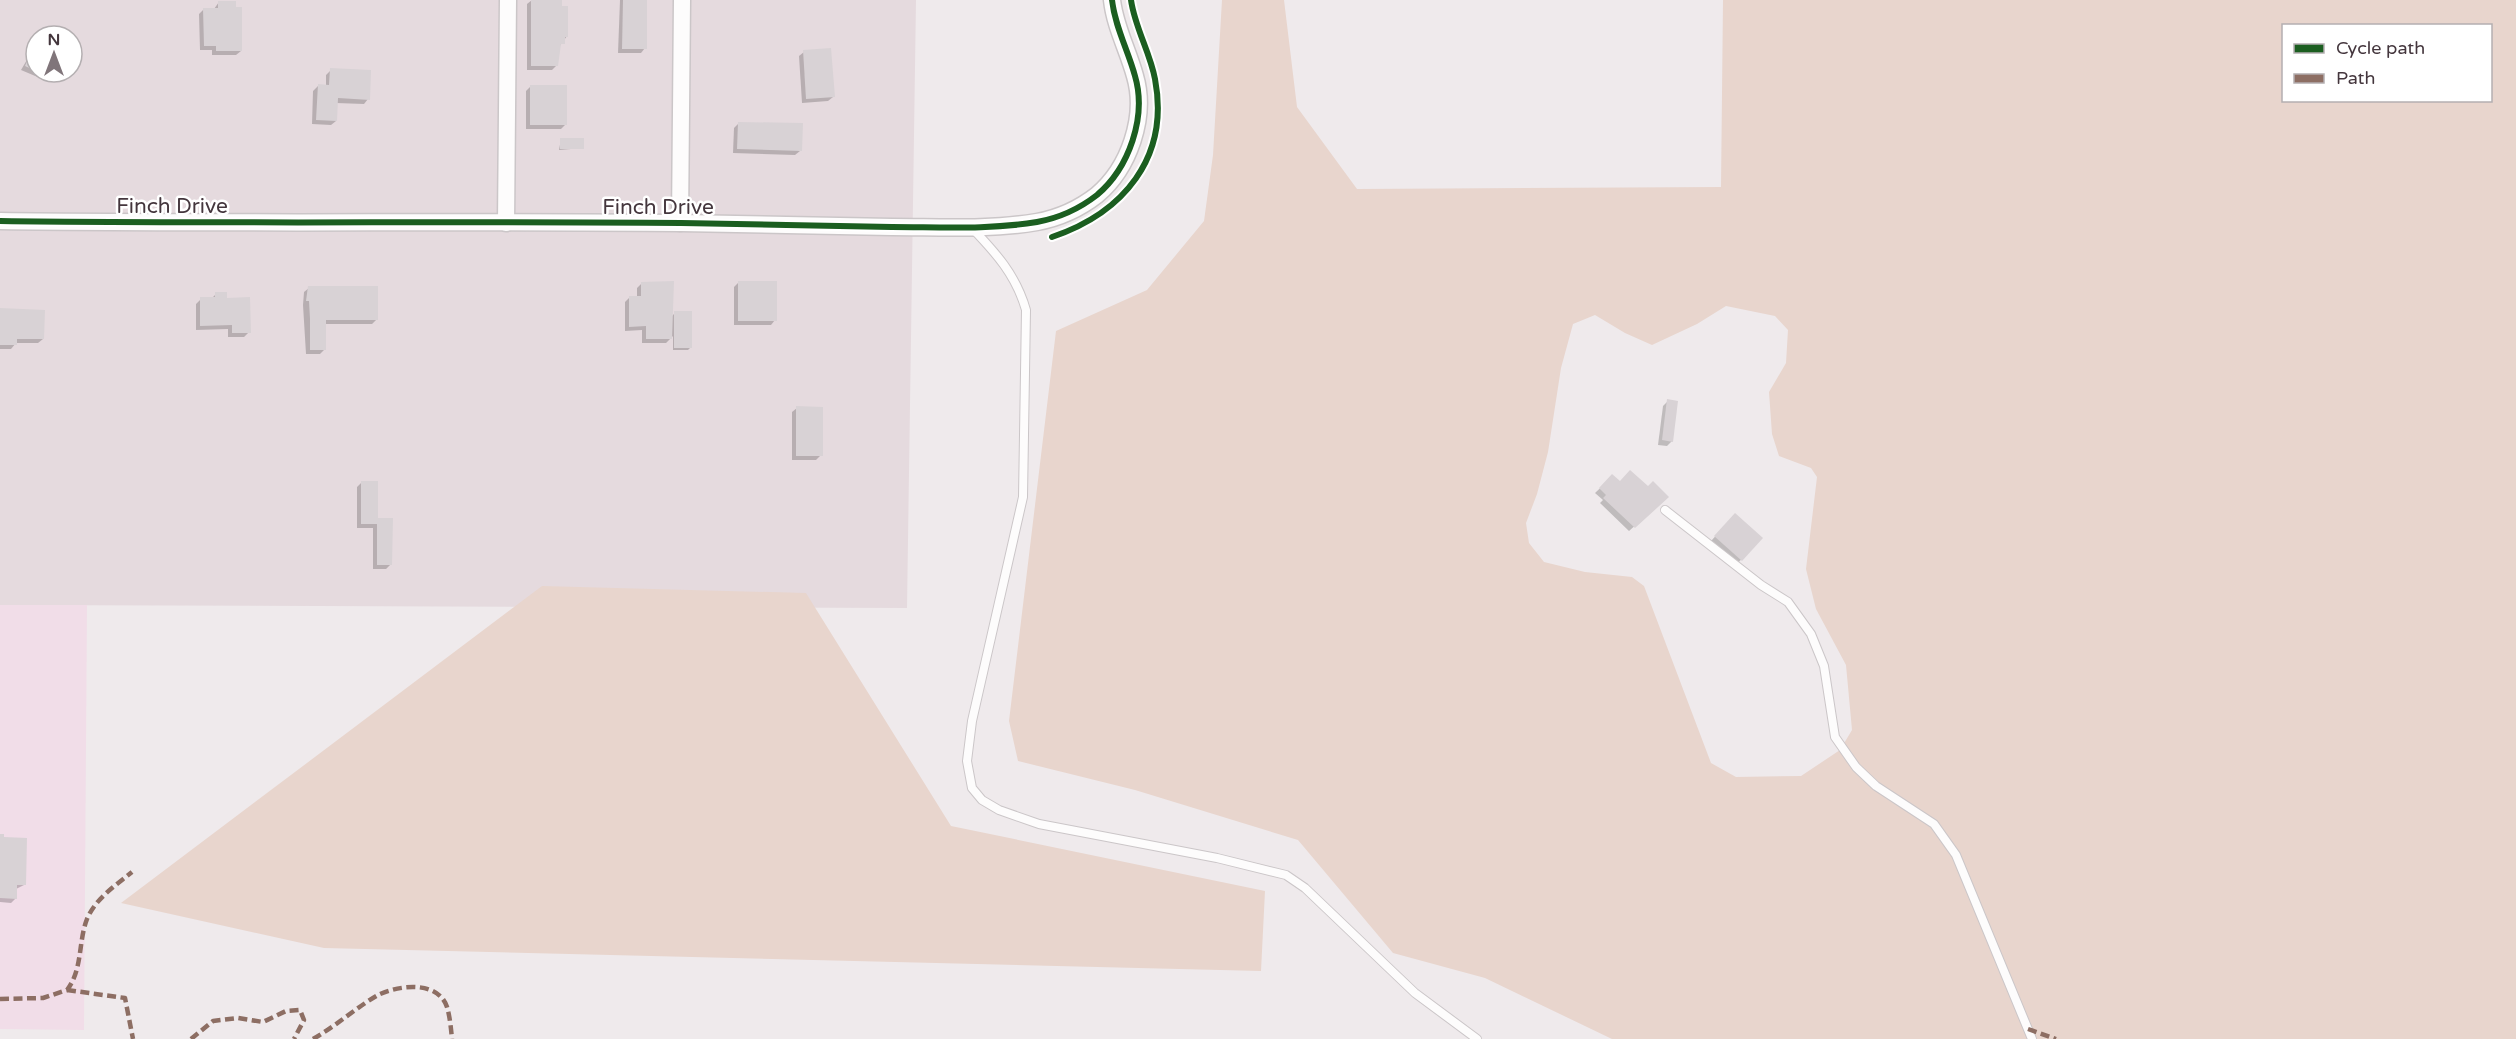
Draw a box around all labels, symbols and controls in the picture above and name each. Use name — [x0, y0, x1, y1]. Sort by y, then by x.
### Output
north arrow — [24, 24, 84, 84]
legend — [2282, 24, 2492, 102]
text: N — [48, 30, 60, 50]
text: Cycle path — [2336, 37, 2425, 59]
text: Path — [2336, 67, 2375, 89]
street label: Finch Drive — [116, 194, 228, 219]
street label: Finch Drive — [602, 195, 714, 220]

